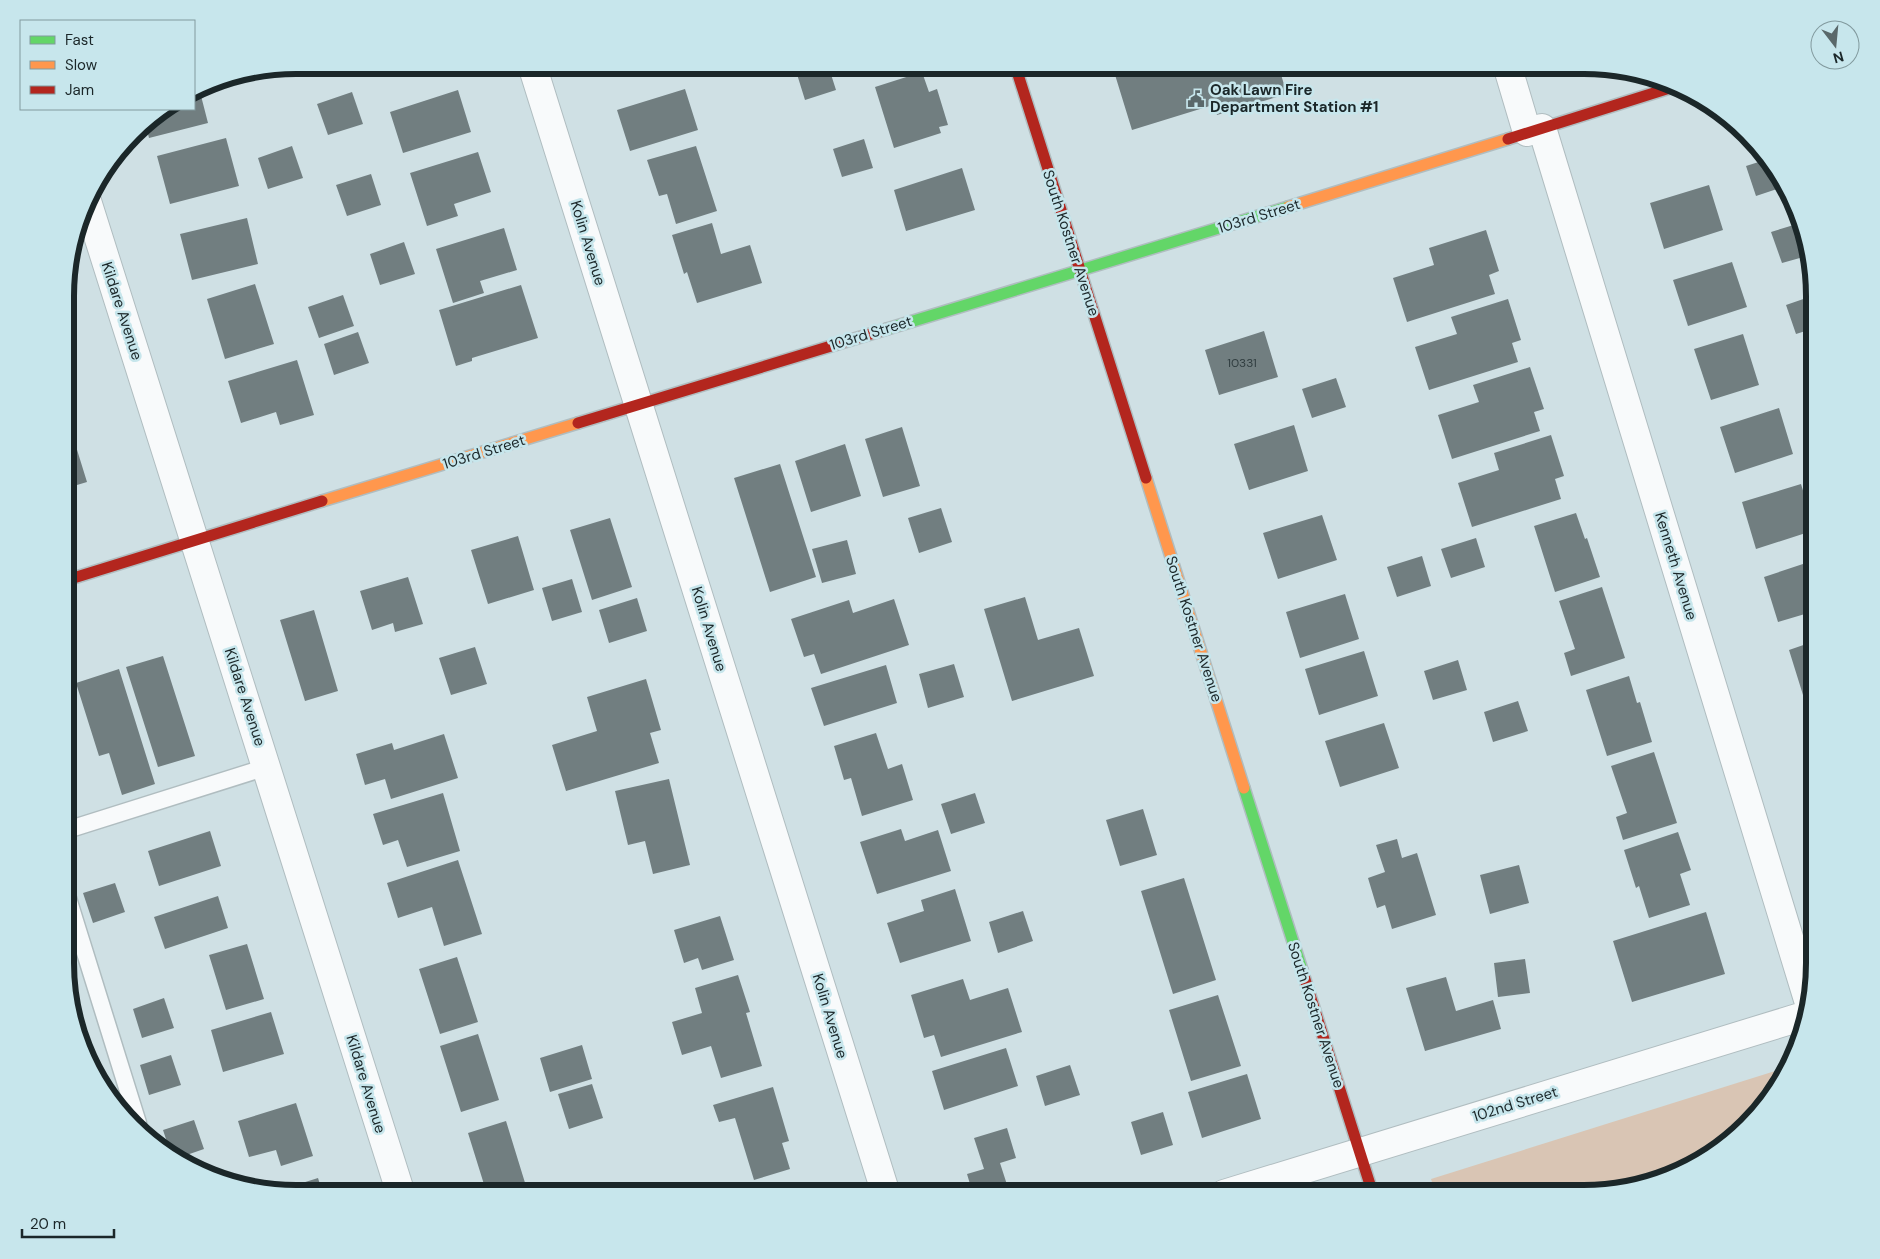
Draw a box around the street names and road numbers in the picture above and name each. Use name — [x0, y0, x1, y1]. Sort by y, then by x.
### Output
street label: South Kostner Avenue — [1038, 167, 1104, 319]
street label: 103rd Street — [1215, 194, 1303, 238]
street label: Kolin Avenue — [566, 198, 610, 288]
street label: Kildare Avenue — [97, 259, 147, 363]
street label: 103rd Street — [827, 311, 915, 355]
street label: 103rd Street — [440, 430, 528, 474]
street label: Kenneth Avenue — [1650, 510, 1702, 622]
street label: South Kostner Avenue — [1161, 553, 1227, 705]
street label: Kolin Avenue — [687, 584, 731, 674]
street label: Kildare Avenue — [220, 645, 270, 749]
street label: South Kostner Avenue — [1283, 939, 1349, 1091]
street label: Kolin Avenue — [808, 971, 852, 1061]
street label: Kildare Avenue — [342, 1032, 390, 1136]
street label: 102nd Street — [1470, 1082, 1560, 1126]

